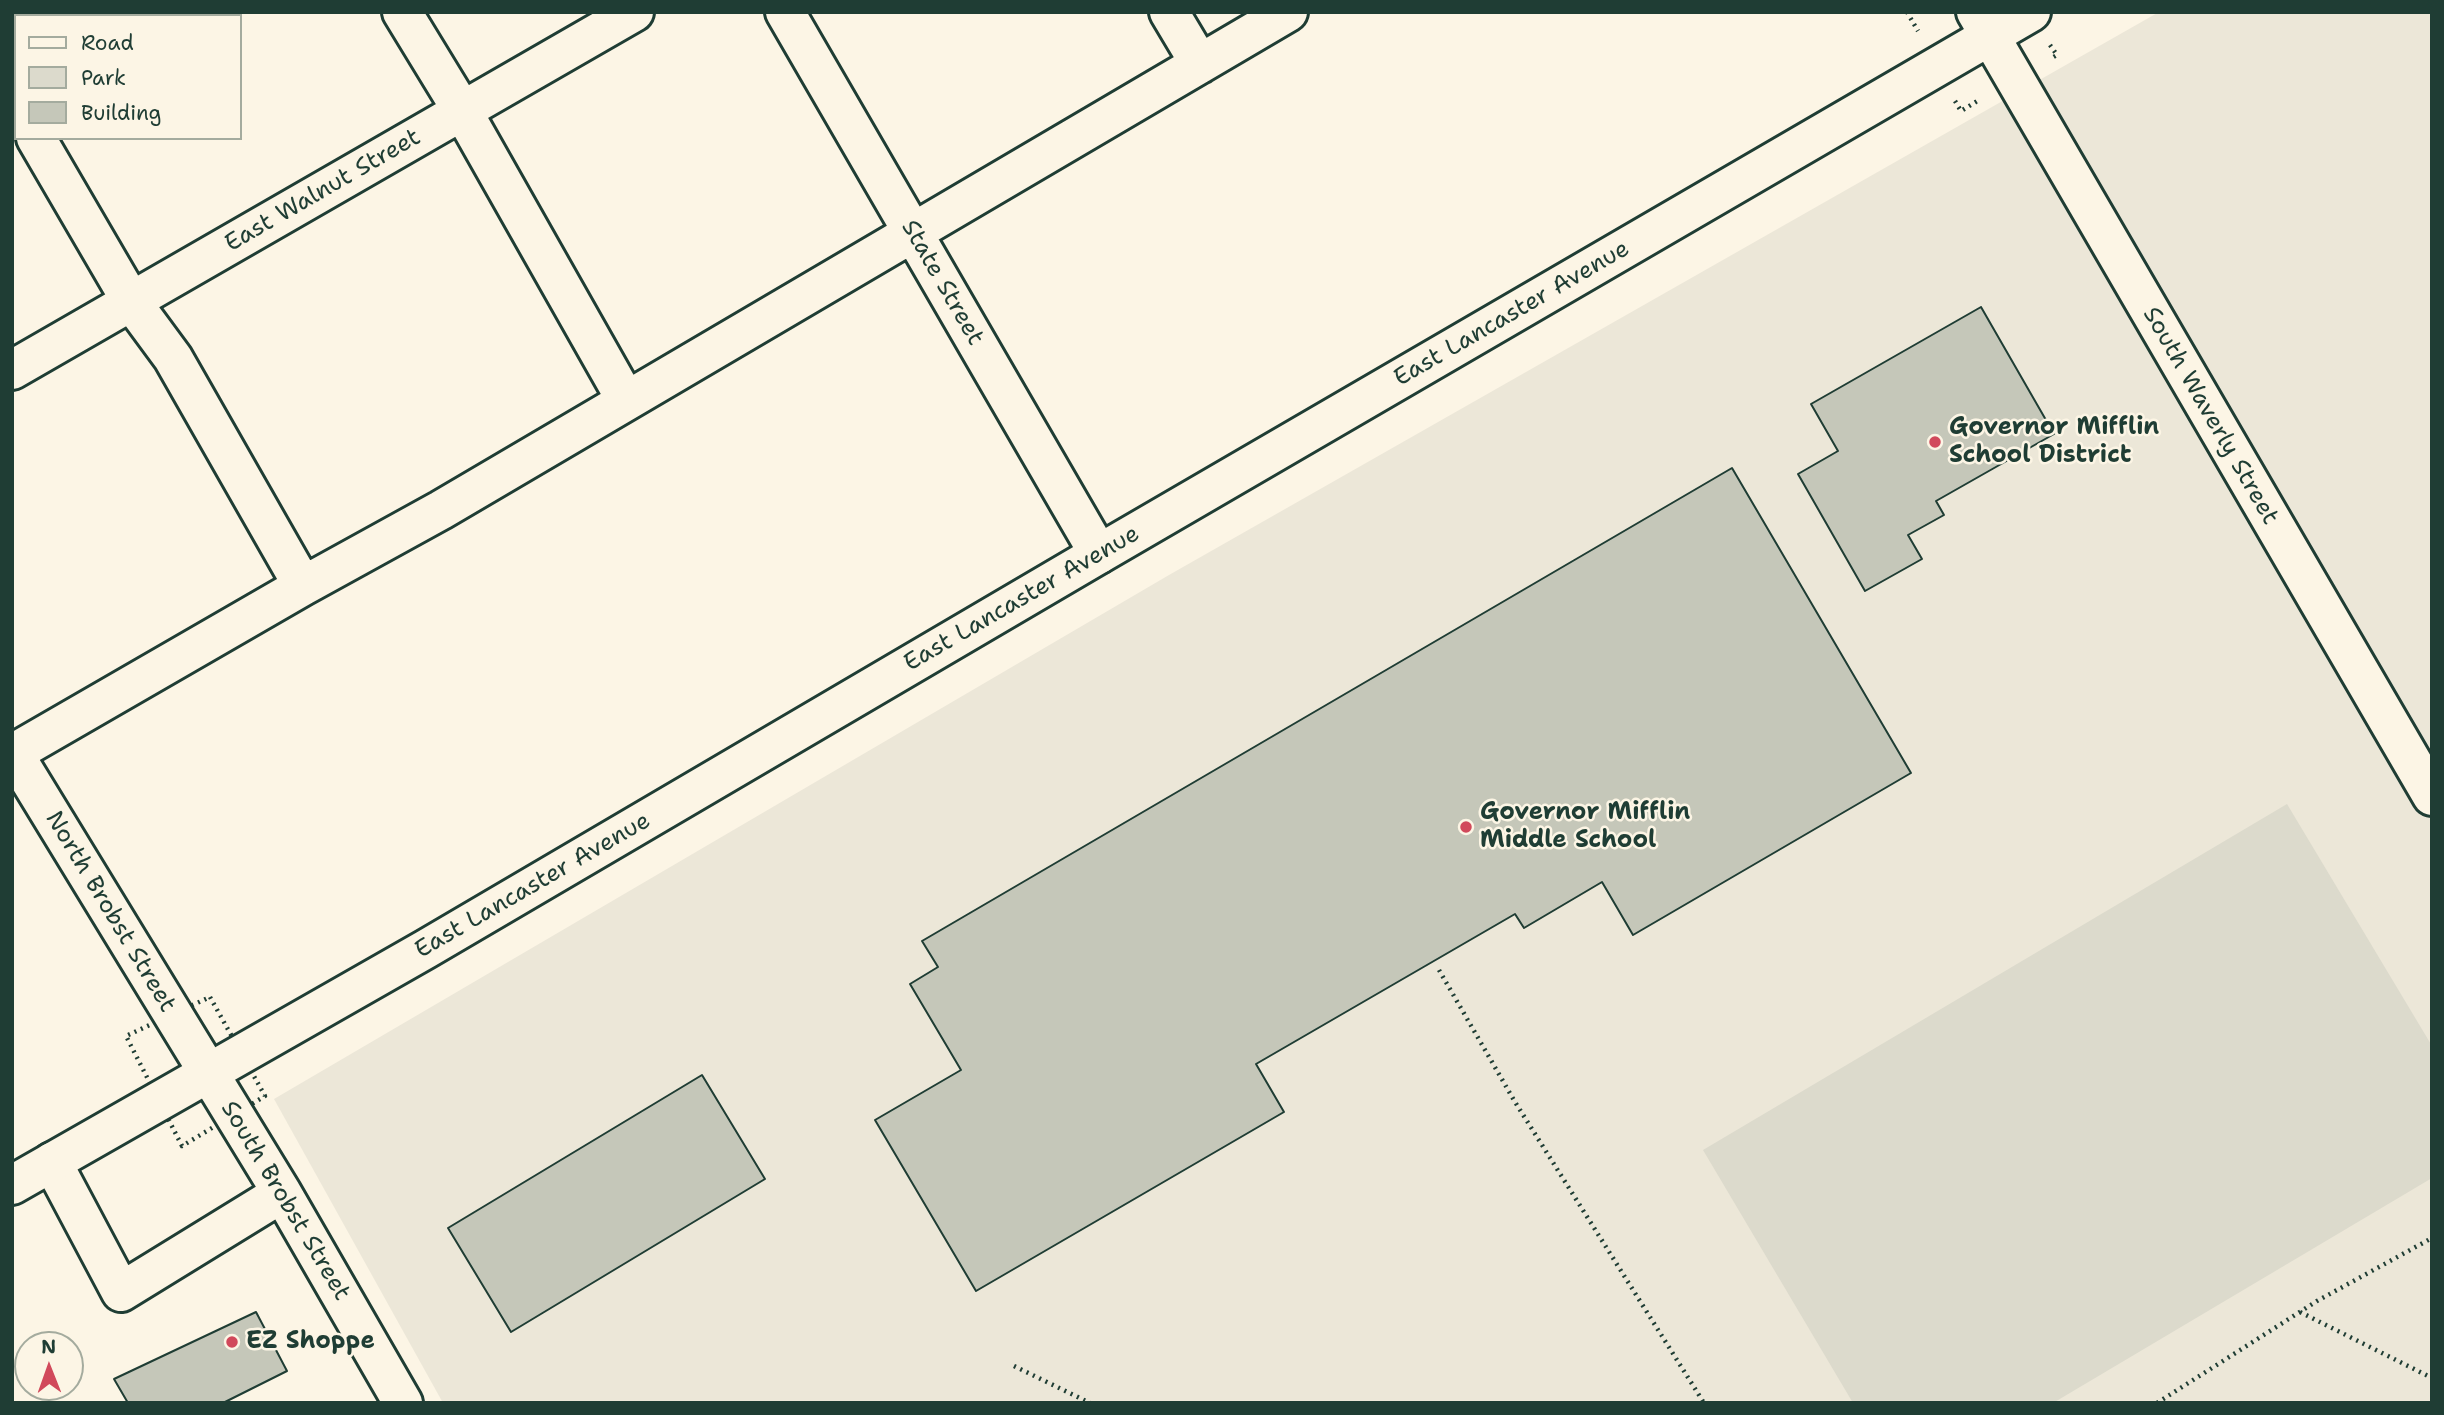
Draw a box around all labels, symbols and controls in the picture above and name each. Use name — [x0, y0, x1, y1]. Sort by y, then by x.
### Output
legend — [14, 14, 242, 140]
text: Road — [81, 29, 134, 57]
text: Park — [81, 64, 126, 92]
text: Building — [81, 99, 161, 127]
street label: East Walnut Street — [220, 123, 426, 259]
street label: State Street — [895, 215, 989, 351]
street label: East Lancaster Avenue — [1389, 235, 1635, 393]
street label: South Waverly Street — [2136, 302, 2284, 530]
place label: Governor Mifflin School District — [1949, 414, 2159, 470]
marker: Governor Mifflin School District — [1927, 434, 1943, 450]
street label: East Lancaster Avenue — [899, 520, 1145, 678]
place label: Governor Mifflin Middle School — [1480, 799, 1690, 855]
street label: North Brobst Street — [39, 806, 181, 1018]
street label: East Lancaster Avenue — [410, 807, 656, 965]
marker: Governor Mifflin Middle School — [1458, 819, 1474, 835]
street label: South Brobst Street — [214, 1096, 356, 1306]
place label: EZ Shoppe — [246, 1328, 375, 1356]
north arrow — [14, 1331, 84, 1401]
text: N — [41, 1334, 56, 1359]
marker: EZ Shoppe — [224, 1334, 240, 1350]

